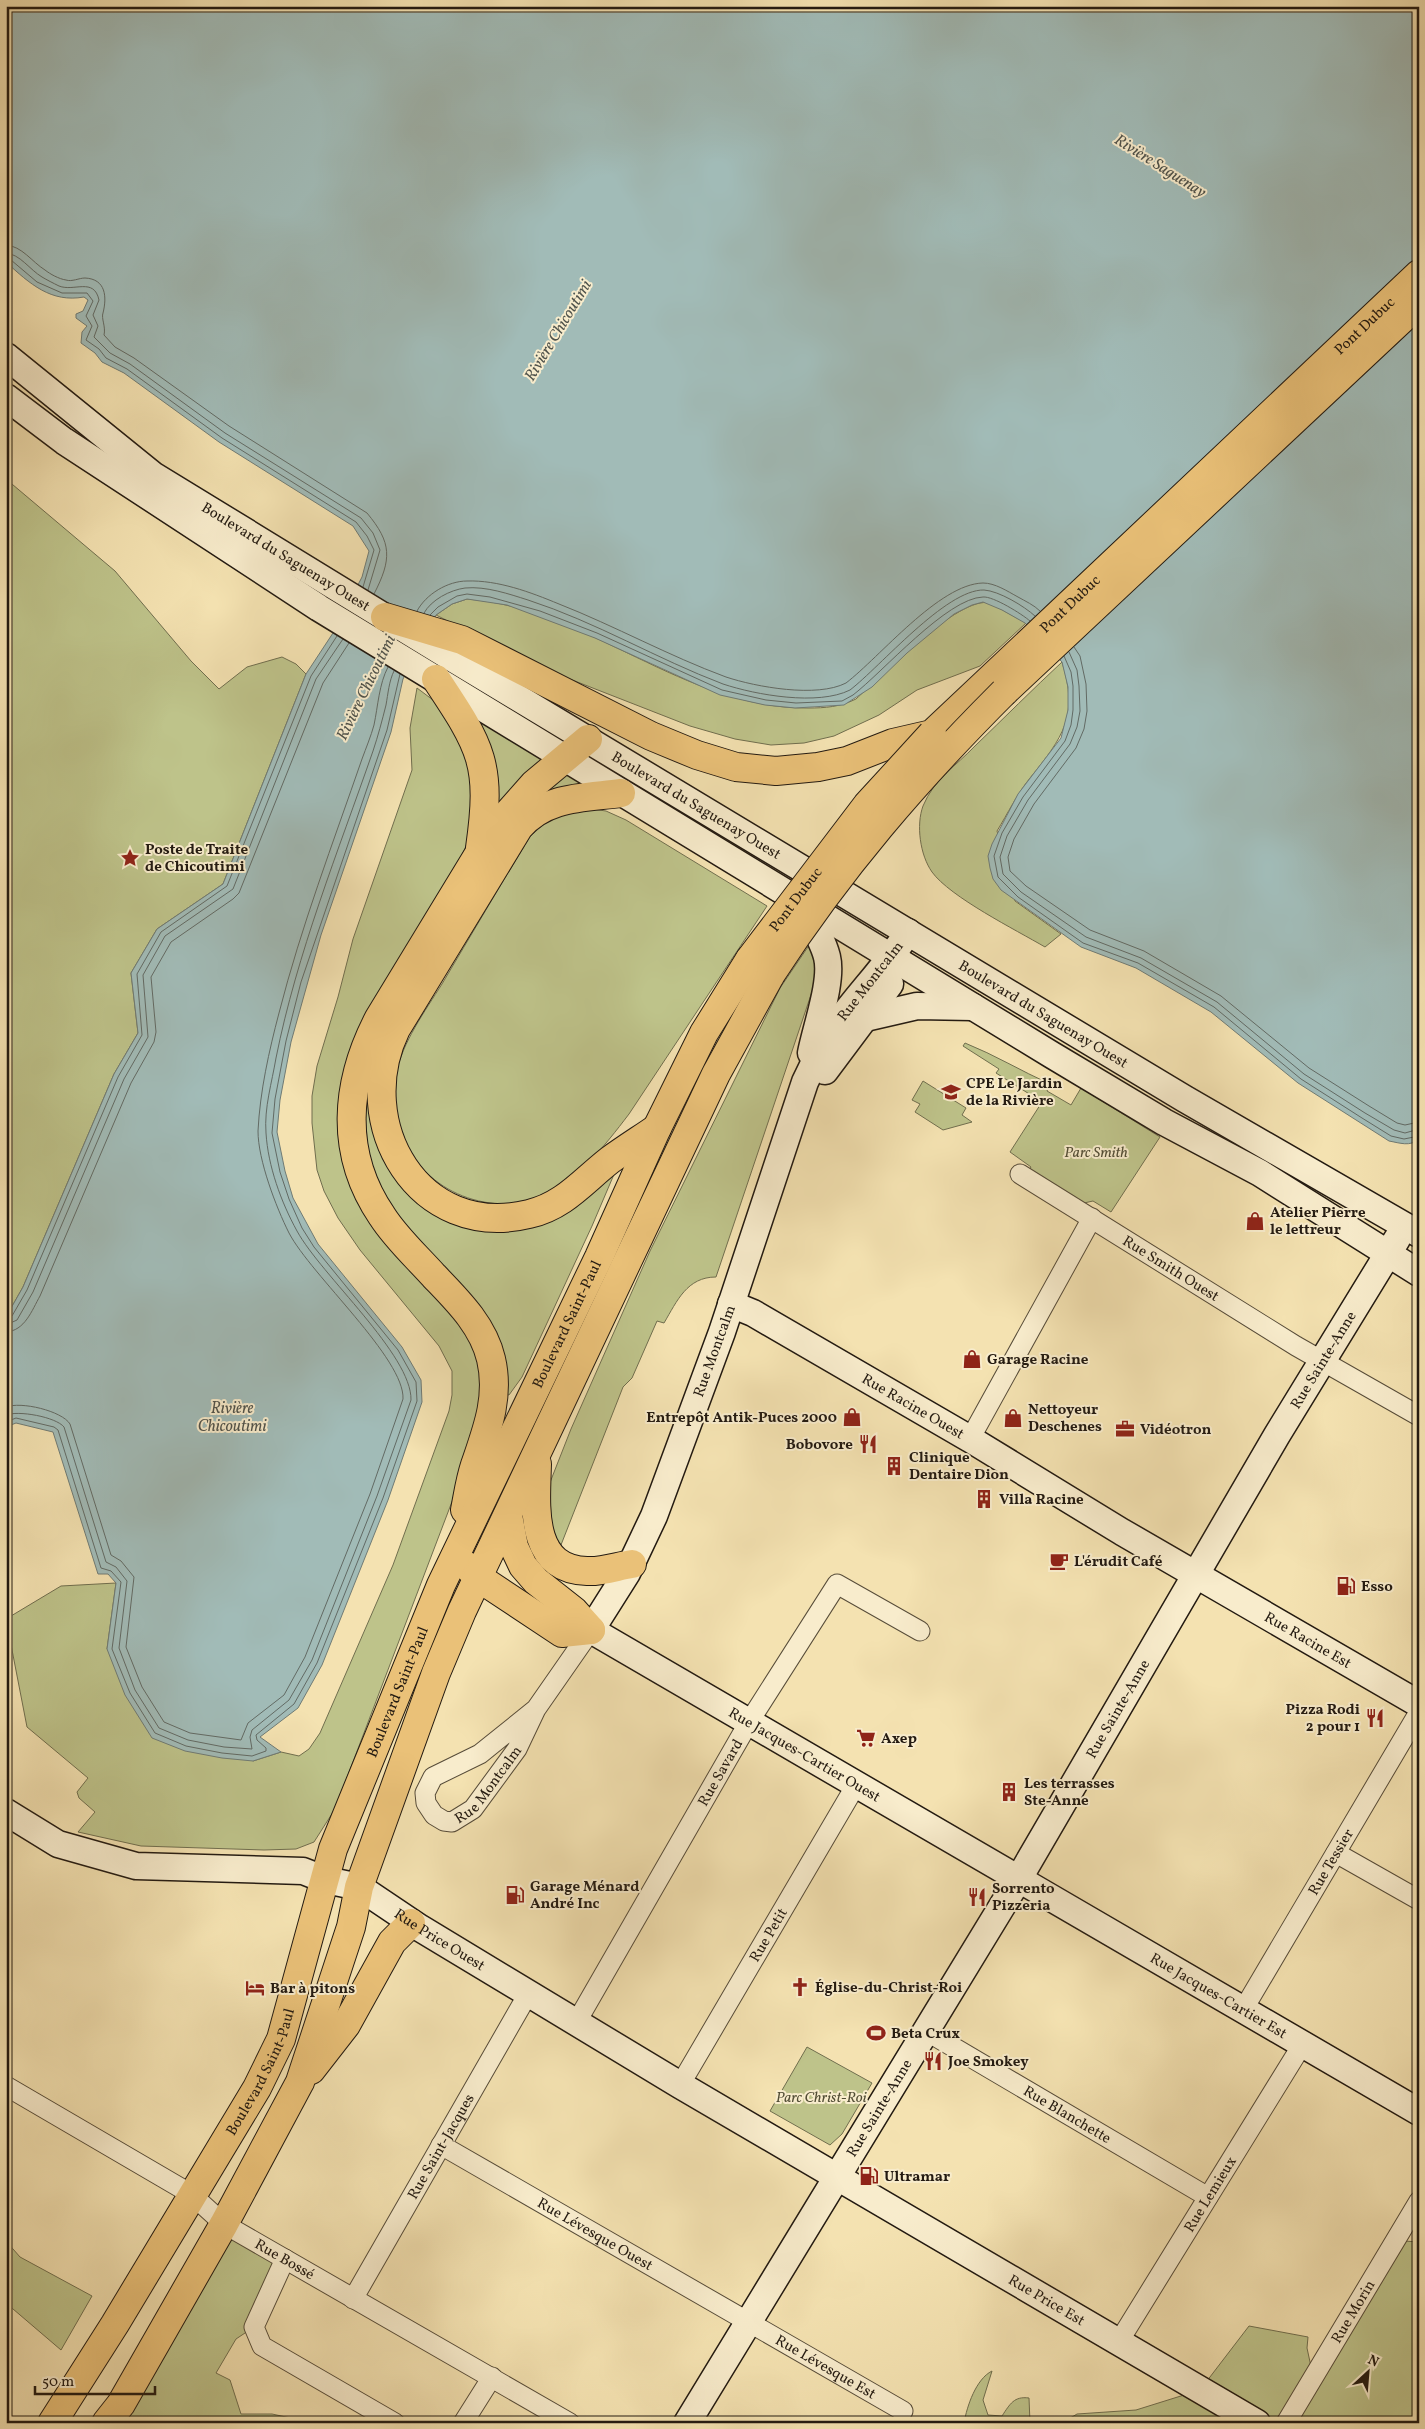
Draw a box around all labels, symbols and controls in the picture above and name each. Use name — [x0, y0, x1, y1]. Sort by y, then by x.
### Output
water label: Rivière Saguenay — [1110, 130, 1210, 204]
water label: Rivière Chicoutimi — [520, 276, 598, 386]
street label: Pont Dubuc — [1330, 293, 1401, 361]
street label: Boulevard du Saguenay Ouest — [197, 498, 373, 617]
street label: Pont Dubuc — [1036, 571, 1106, 639]
water label: Rivière Chicoutimi — [332, 631, 402, 744]
street label: Boulevard du Saguenay Ouest — [607, 747, 784, 866]
place label: Poste de Traite de Chicoutimi — [145, 840, 248, 878]
place icon: Poste de Traite de Chicoutimi — [119, 847, 141, 869]
street label: Pont Dubuc — [765, 863, 828, 937]
street label: Rue Montcalm — [833, 937, 909, 1026]
street label: Boulevard du Saguenay Ouest — [954, 956, 1131, 1074]
place label: CPE Le Jardin de la Rivière — [966, 1074, 1062, 1112]
school or university icon: CPE Le Jardin de la Rivière — [940, 1081, 962, 1103]
park label: Parc Smith — [1064, 1143, 1128, 1164]
place label: Atelier Pierre le lettreur — [1270, 1203, 1366, 1241]
shop icon: Atelier Pierre le lettreur — [1244, 1210, 1266, 1232]
street label: Rue Smith Ouest — [1118, 1231, 1223, 1308]
street label: Boulevard Saint-Paul — [528, 1257, 608, 1392]
street label: Rue Montcalm — [689, 1303, 742, 1400]
street label: Rue Sainte-Anne — [1286, 1308, 1362, 1414]
shop icon: Garage Racine — [961, 1348, 983, 1370]
place label: Garage Racine — [987, 1350, 1089, 1371]
street label: Rue Racine Ouest — [857, 1369, 968, 1445]
water label: Rivière Chicoutimi — [198, 1398, 267, 1438]
place label: Nettoyeur Deschenes — [1028, 1400, 1102, 1438]
shop icon: Entrepôt Antik-Puces 2000 — [841, 1406, 863, 1428]
shop icon: Nettoyeur Deschenes — [1002, 1407, 1024, 1429]
place label: Entrepôt Antik-Puces 2000 — [646, 1408, 837, 1429]
office icon: Vidéotron — [1114, 1418, 1136, 1440]
place label: Vidéotron — [1140, 1420, 1211, 1441]
restaurant icon: Bobovore — [857, 1433, 879, 1455]
place label: Bobovore — [786, 1435, 853, 1456]
place label: Clinique Dentaire Dion — [909, 1448, 1009, 1486]
building icon: Clinique Dentaire Dion — [883, 1455, 905, 1477]
building icon: Villa Racine — [973, 1488, 995, 1510]
place label: Villa Racine — [999, 1490, 1084, 1511]
cafe icon: L'érudit Café — [1048, 1550, 1070, 1572]
place label: L'érudit Café — [1074, 1552, 1163, 1573]
fuel station icon: Esso — [1335, 1575, 1357, 1597]
place label: Esso — [1361, 1577, 1393, 1598]
street label: Rue Racine Est — [1260, 1608, 1355, 1675]
street label: Boulevard Saint-Paul — [362, 1624, 435, 1761]
street label: Rue Sainte-Anne — [1082, 1656, 1156, 1763]
place label: Pizza Rodi 2 pour 1 — [1285, 1700, 1360, 1738]
street label: Rue Jacques-Cartier Ouest — [724, 1703, 884, 1808]
restaurant icon: Pizza Rodi 2 pour 1 — [1364, 1707, 1386, 1729]
supermarket icon: Axep — [855, 1727, 877, 1749]
place label: Axep — [881, 1729, 917, 1750]
street label: Rue Savard — [694, 1736, 749, 1811]
street label: Rue Montcalm — [451, 1742, 528, 1830]
place label: Les terrasses Ste-Anne — [1024, 1774, 1115, 1812]
building icon: Les terrasses Ste-Anne — [998, 1781, 1020, 1803]
street label: Rue Tessier — [1304, 1825, 1360, 1900]
place label: Garage Ménard André Inc — [530, 1877, 639, 1915]
place label: Sorrento Pizzeria — [992, 1879, 1055, 1917]
fuel station icon: Garage Ménard André Inc — [504, 1884, 526, 1906]
restaurant icon: Sorrento Pizzeria — [966, 1886, 988, 1908]
street label: Rue Price Ouest — [389, 1904, 489, 1977]
street label: Rue Petit — [745, 1905, 793, 1967]
street label: Rue Jacques-Cartier Est — [1146, 1949, 1290, 2045]
church icon: Église-du-Christ-Roi — [789, 1976, 811, 1998]
hotel icon: Bar à pitons — [244, 1977, 266, 1999]
place label: Église-du-Christ-Roi — [815, 1978, 962, 1999]
place label: Bar à pitons — [270, 1979, 355, 2000]
street label: Boulevard Saint-Paul — [222, 2006, 301, 2140]
sports icon: Beta Crux — [865, 2022, 887, 2044]
place label: Beta Crux — [891, 2024, 960, 2045]
restaurant icon: Joe Smokey — [922, 2050, 944, 2072]
place label: Joe Smokey — [947, 2052, 1029, 2073]
street label: Rue Sainte-Anne — [842, 2056, 918, 2162]
street label: Rue Blanchette — [1019, 2081, 1115, 2150]
park label: Parc Christ-Roi — [776, 2088, 867, 2109]
street label: Rue Saint-Jacques — [403, 2090, 481, 2204]
street label: Rue Lemieux — [1180, 2153, 1243, 2237]
fuel station icon: Ultramar — [858, 2165, 880, 2187]
place label: Ultramar — [884, 2167, 950, 2188]
street label: Rue Lévesque Ouest — [533, 2193, 656, 2277]
street label: Rue Bossé — [250, 2235, 318, 2286]
street label: Rue Price Est — [1004, 2270, 1088, 2332]
street label: Rue Morin — [1327, 2277, 1381, 2348]
street label: Rue Lévesque Est — [771, 2331, 879, 2405]
north arrow — [1342, 2346, 1392, 2396]
text: N — [1364, 2351, 1382, 2372]
scale bar — [35, 2364, 155, 2396]
text: 50 m — [42, 2372, 74, 2393]

